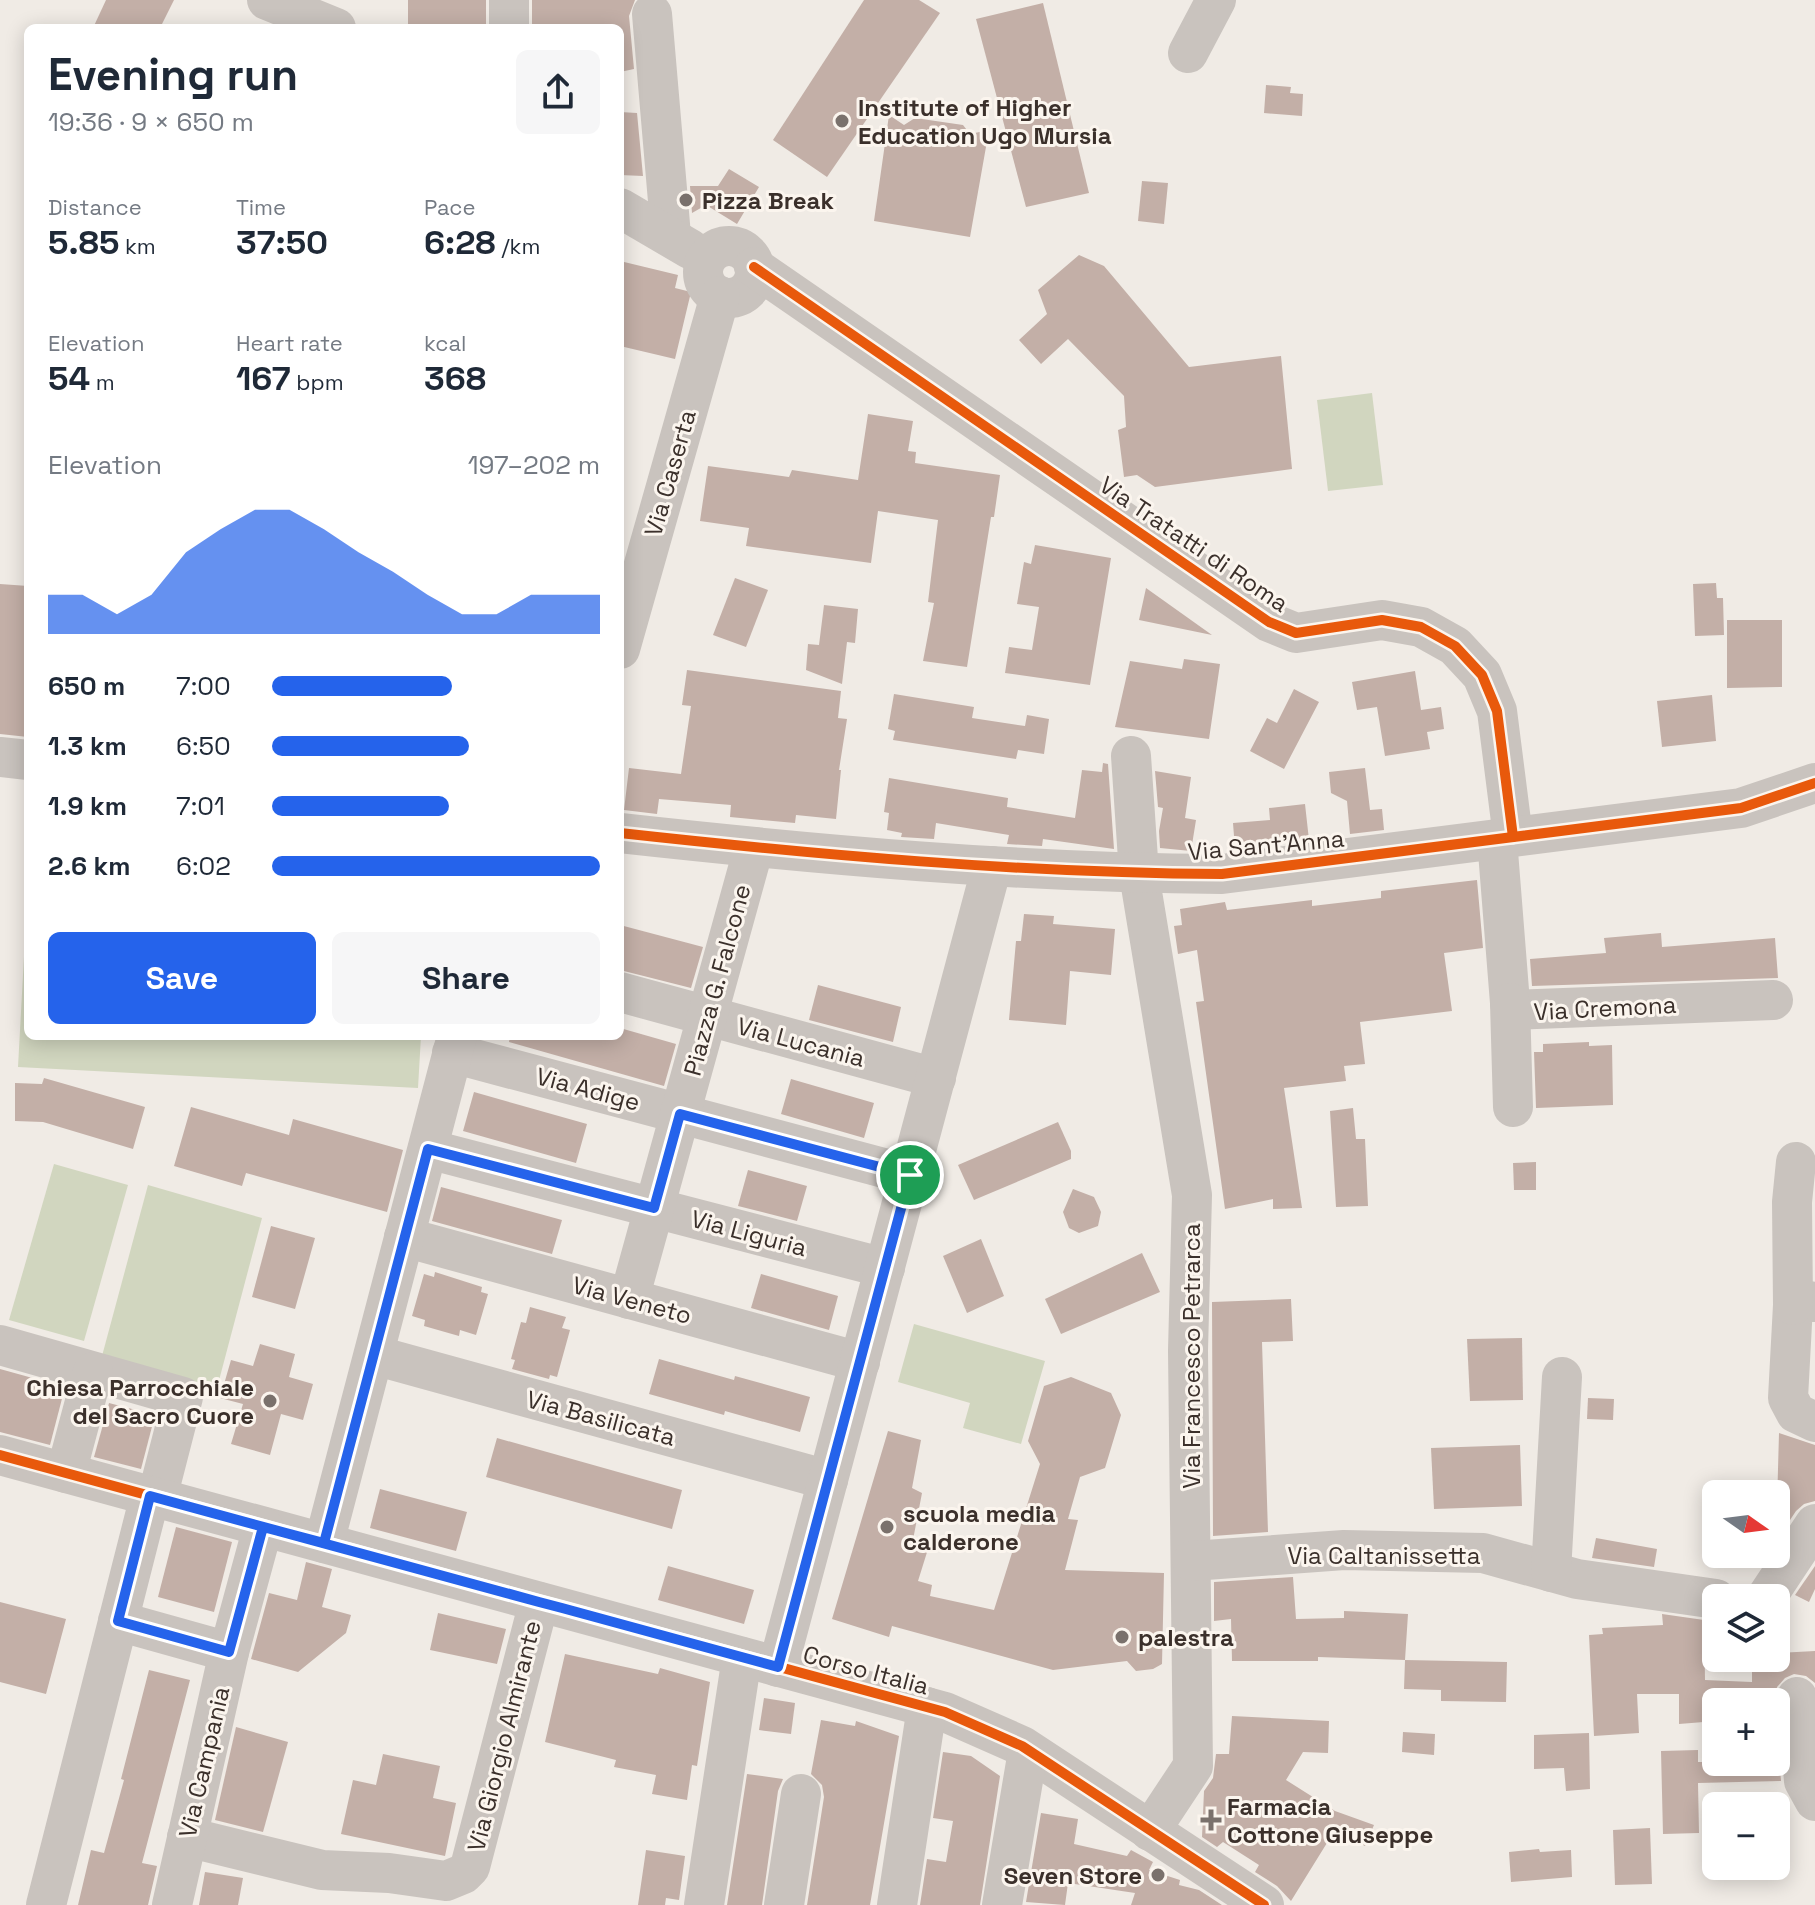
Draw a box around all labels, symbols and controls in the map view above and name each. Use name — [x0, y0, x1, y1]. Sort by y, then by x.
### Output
text: Evening run — [48, 47, 298, 103]
button: share — [516, 50, 600, 134]
place label: Institute of Higher Education Ugo Mursia — [858, 92, 1112, 151]
text: 19:36 · 9 × 650 m — [48, 105, 254, 139]
marker: Institute of Higher Education Ugo Mursia — [833, 112, 851, 130]
place label: Pizza Break — [702, 185, 834, 216]
marker: Pizza Break — [677, 191, 695, 209]
text: Distance — [48, 193, 142, 221]
text: Time — [236, 193, 286, 221]
text: Pace — [424, 193, 476, 221]
text: 5.85 — [48, 221, 119, 264]
text: 37:50 — [236, 221, 328, 264]
text: 6:28 — [424, 221, 496, 264]
text: km — [119, 232, 156, 260]
text: /km — [496, 232, 540, 260]
text: Elevation — [48, 329, 144, 357]
text: Heart rate — [236, 329, 343, 357]
text: kcal — [424, 329, 466, 357]
text: 54 — [48, 357, 90, 400]
text: 167 — [236, 357, 291, 400]
text: 368 — [424, 357, 486, 400]
text: m — [90, 368, 115, 396]
text: bpm — [291, 368, 344, 396]
street label: Via Caserta — [637, 406, 703, 540]
text: Elevation — [48, 448, 162, 482]
text: 197–202 m — [468, 448, 600, 482]
street label: Via Tratatti di Roma — [1093, 469, 1295, 619]
text: 650 m — [48, 669, 125, 703]
text: 7:00 — [176, 669, 231, 703]
text: 1.3 km — [48, 729, 127, 763]
text: 6:50 — [176, 729, 231, 763]
text: 1.9 km — [48, 789, 127, 823]
text: 7:01 — [176, 789, 225, 823]
street label: Via Sant'Anna — [1186, 823, 1346, 867]
text: 2.6 km — [48, 849, 130, 883]
text: 6:02 — [176, 849, 231, 883]
street label: Piazza G. Falcone — [677, 881, 757, 1079]
button: Save — [48, 932, 316, 1024]
button: Share — [332, 932, 600, 1024]
street label: Via Cremona — [1533, 989, 1677, 1027]
street label: Via Lucania — [734, 1010, 868, 1074]
street label: Via Adige — [533, 1060, 643, 1118]
pin — [876, 1141, 944, 1209]
icon: arrive — [888, 1153, 932, 1197]
street label: Via Liguria — [688, 1203, 810, 1263]
street label: Via Francesco Petrarca — [1176, 1223, 1207, 1489]
street label: Via Veneto — [569, 1269, 695, 1331]
place label: Chiesa Parrocchiale del Sacro Cuore — [26, 1372, 254, 1431]
street label: Via Basilicata — [523, 1383, 679, 1453]
marker: Chiesa Parrocchiale del Sacro Cuore — [261, 1392, 279, 1410]
north arrow — [1702, 1480, 1790, 1568]
map controls — [1702, 1480, 1790, 1880]
place label: scuola media calderone — [903, 1498, 1056, 1557]
marker: scuola media calderone — [878, 1518, 896, 1536]
street label: Via Caltanissetta — [1287, 1540, 1481, 1571]
button: layers — [1702, 1584, 1790, 1672]
street label: Via Giorgio Almirante — [460, 1617, 548, 1855]
place label: palestra — [1138, 1622, 1234, 1653]
marker: palestra — [1113, 1628, 1131, 1646]
street label: Corso Italia — [800, 1638, 932, 1702]
street label: Via Campania — [172, 1683, 236, 1841]
button: + — [1702, 1688, 1790, 1776]
place label: Farmacia Cottone Giuseppe — [1227, 1791, 1433, 1850]
button: − — [1702, 1792, 1790, 1880]
marker: Farmacia Cottone Giuseppe — [1202, 1811, 1220, 1829]
place label: Seven Store — [1004, 1860, 1142, 1891]
marker: Seven Store — [1149, 1866, 1167, 1884]

